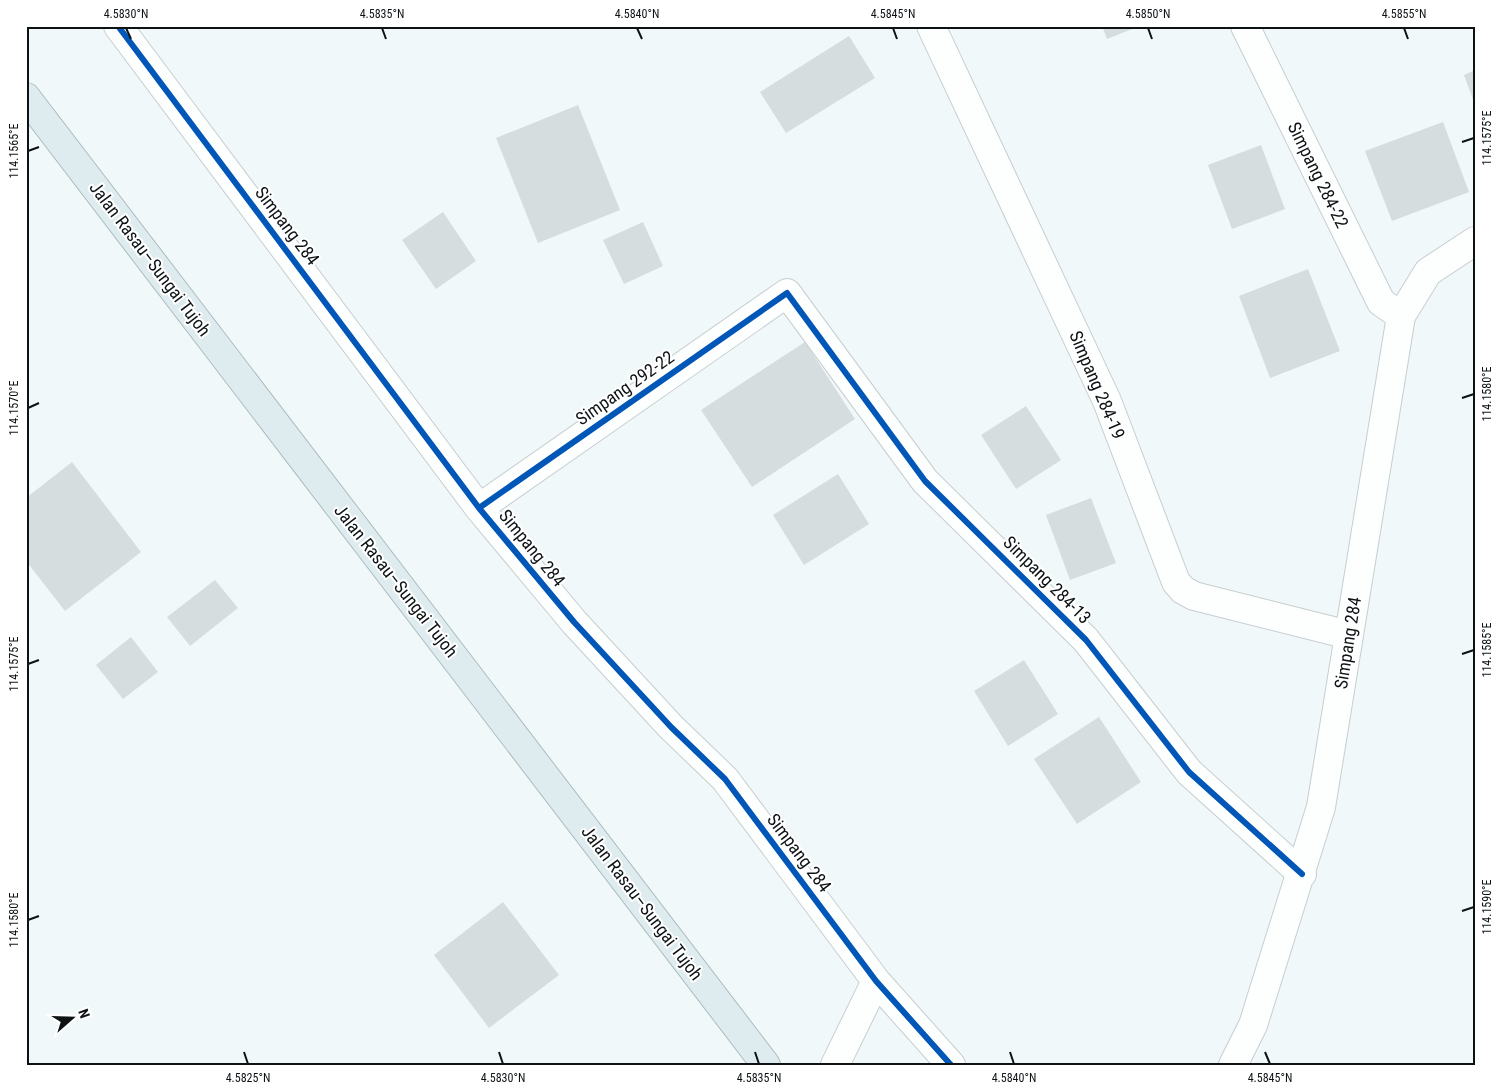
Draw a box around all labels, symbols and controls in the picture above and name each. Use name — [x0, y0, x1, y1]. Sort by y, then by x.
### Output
text: 4.5830°N — [104, 7, 148, 21]
text: 4.5835°N — [360, 7, 404, 21]
text: 4.5840°N — [615, 7, 659, 21]
text: 4.5845°N — [871, 7, 915, 21]
text: 4.5850°N — [1126, 7, 1170, 21]
text: 4.5855°N — [1382, 7, 1426, 21]
text: 114.1575°E — [1480, 110, 1494, 166]
street label: Simpang 284-22 — [1284, 118, 1353, 231]
text: 114.1565°E — [7, 123, 21, 179]
street label: Jalan Rasau–Sungai Tujoh — [85, 177, 215, 340]
street label: Simpang 284 — [251, 182, 324, 269]
street label: Simpang 284-19 — [1065, 328, 1130, 442]
street label: Simpang 292-22 — [572, 346, 678, 429]
text: 114.1580°E — [1480, 366, 1494, 422]
text: 114.1570°E — [7, 380, 21, 436]
street label: Jalan Rasau–Sungai Tujoh — [330, 500, 463, 661]
street label: Simpang 284 — [495, 505, 570, 590]
street label: Simpang 284-13 — [999, 532, 1095, 628]
street label: Simpang 284 — [1330, 595, 1365, 690]
text: 114.1585°E — [1480, 622, 1494, 678]
text: 114.1575°E — [7, 636, 21, 692]
street label: Simpang 284 — [763, 809, 836, 896]
street label: Jalan Rasau–Sungai Tujoh — [577, 821, 707, 984]
text: 114.1590°E — [1480, 879, 1494, 935]
text: 114.1580°E — [7, 892, 21, 948]
north arrow — [48, 994, 98, 1044]
text: N — [75, 1007, 93, 1020]
text: 4.5825°N — [226, 1071, 270, 1085]
text: 4.5830°N — [481, 1071, 525, 1085]
text: 4.5835°N — [737, 1071, 781, 1085]
text: 4.5840°N — [992, 1071, 1036, 1085]
text: 4.5845°N — [1248, 1071, 1292, 1085]

